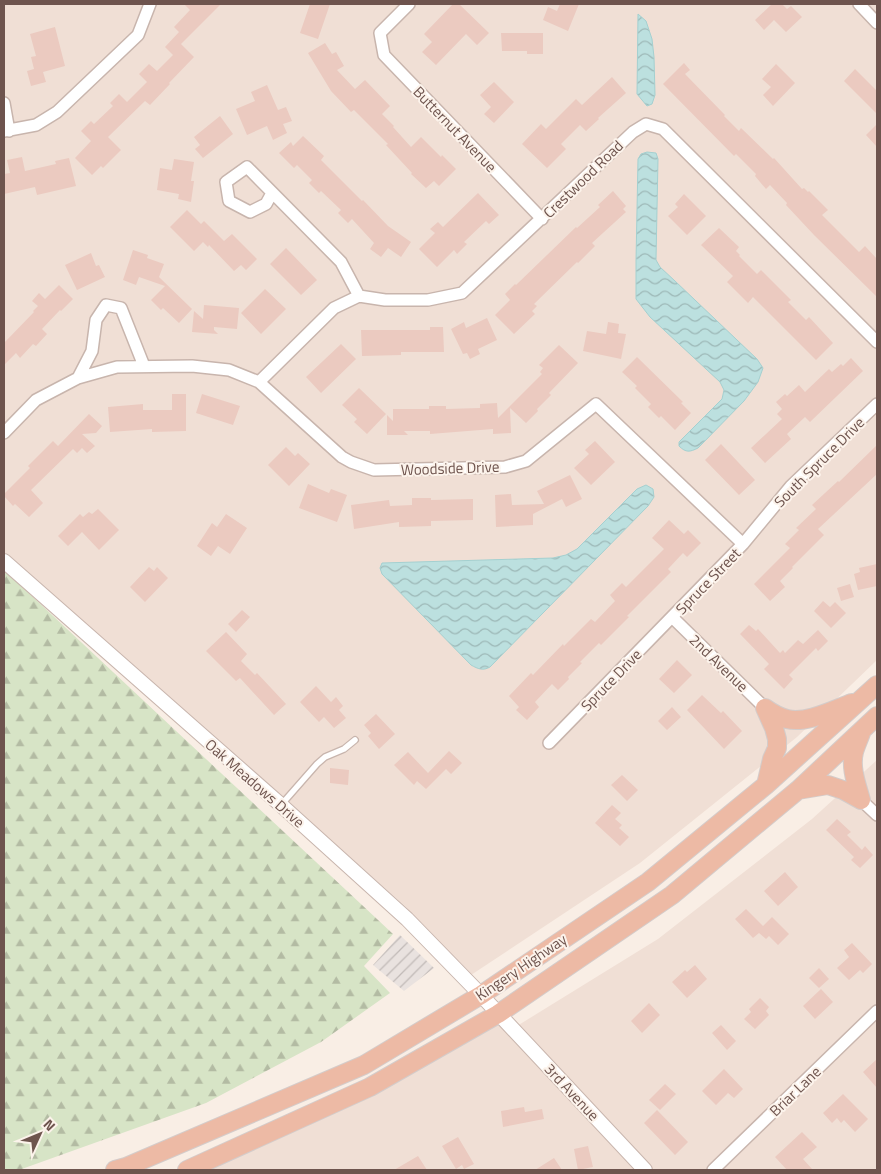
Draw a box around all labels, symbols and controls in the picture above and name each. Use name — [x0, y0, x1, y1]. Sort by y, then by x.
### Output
street label: Butternut Avenue — [408, 81, 502, 177]
street label: Crestwood Road — [538, 135, 628, 223]
street label: South Spruce Drive — [768, 411, 870, 513]
street label: Woodside Drive — [400, 455, 500, 481]
street label: Spruce Street — [670, 542, 746, 620]
street label: 2nd Avenue — [684, 629, 754, 697]
street label: Spruce Drive — [575, 643, 647, 717]
street label: Oak Meadows Drive — [200, 733, 310, 833]
street label: Kingery Highway — [471, 928, 571, 1006]
street label: 3rd Avenue — [539, 1058, 605, 1126]
street label: Briar Lane — [764, 1060, 826, 1122]
north arrow — [15, 1109, 65, 1159]
text: N — [39, 1114, 61, 1135]

